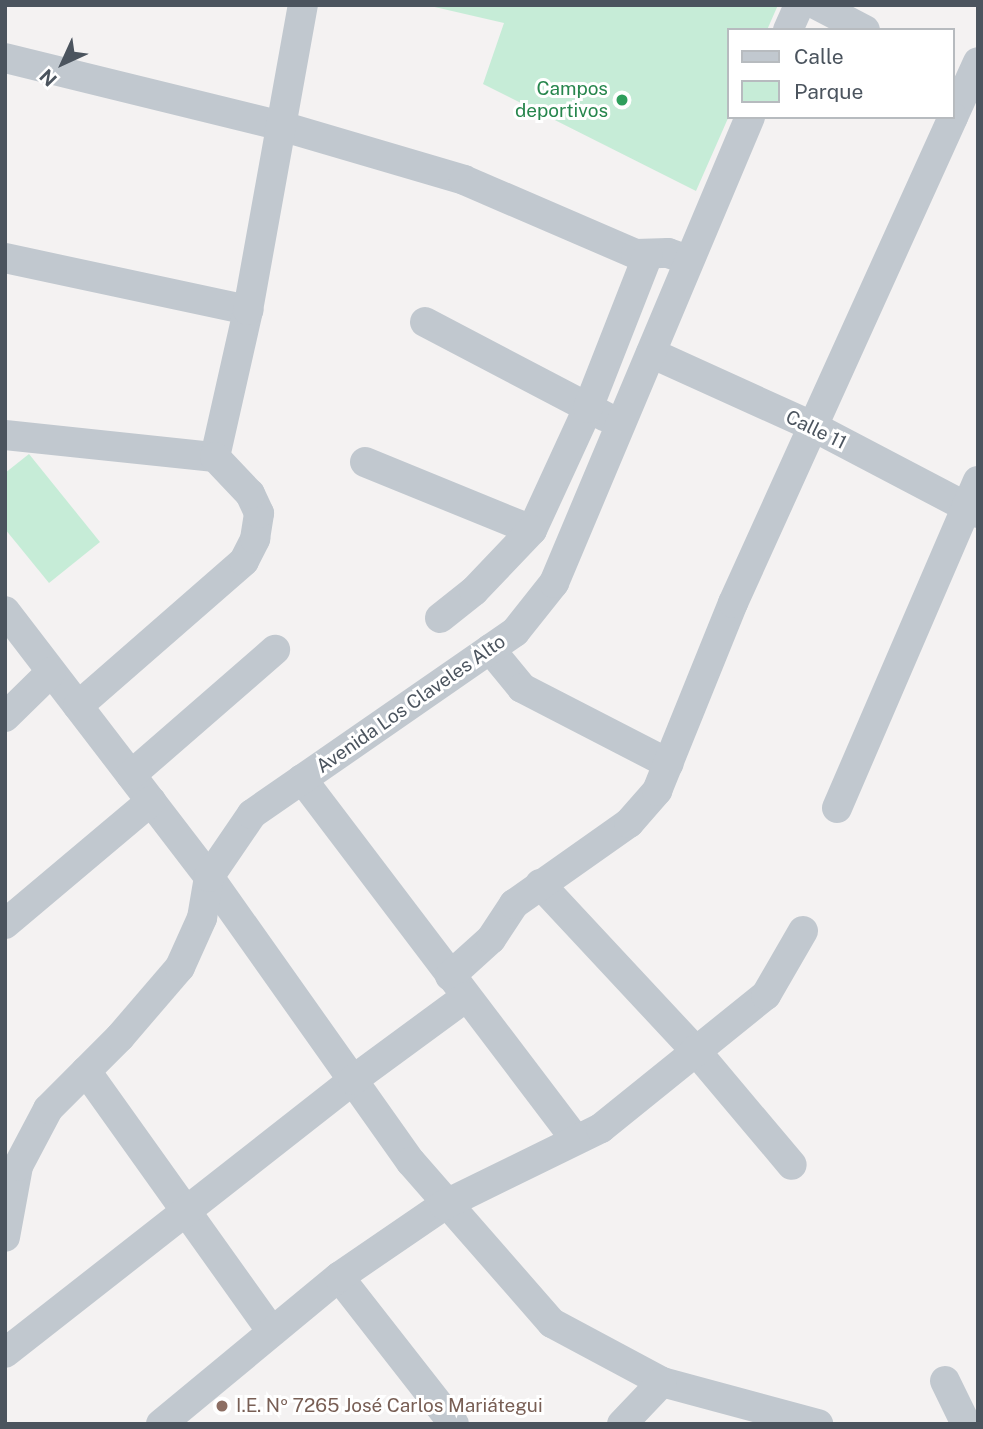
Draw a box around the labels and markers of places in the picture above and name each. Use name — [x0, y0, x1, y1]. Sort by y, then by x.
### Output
place label: Campos deportivos — [515, 78, 608, 122]
marker: Campos deportivos — [614, 92, 630, 108]
place label: I.E. Nº 7265 José Carlos Mariátegui — [236, 1395, 543, 1417]
marker: I.E. Nº 7265 José Carlos Mariátegui — [214, 1398, 230, 1414]

